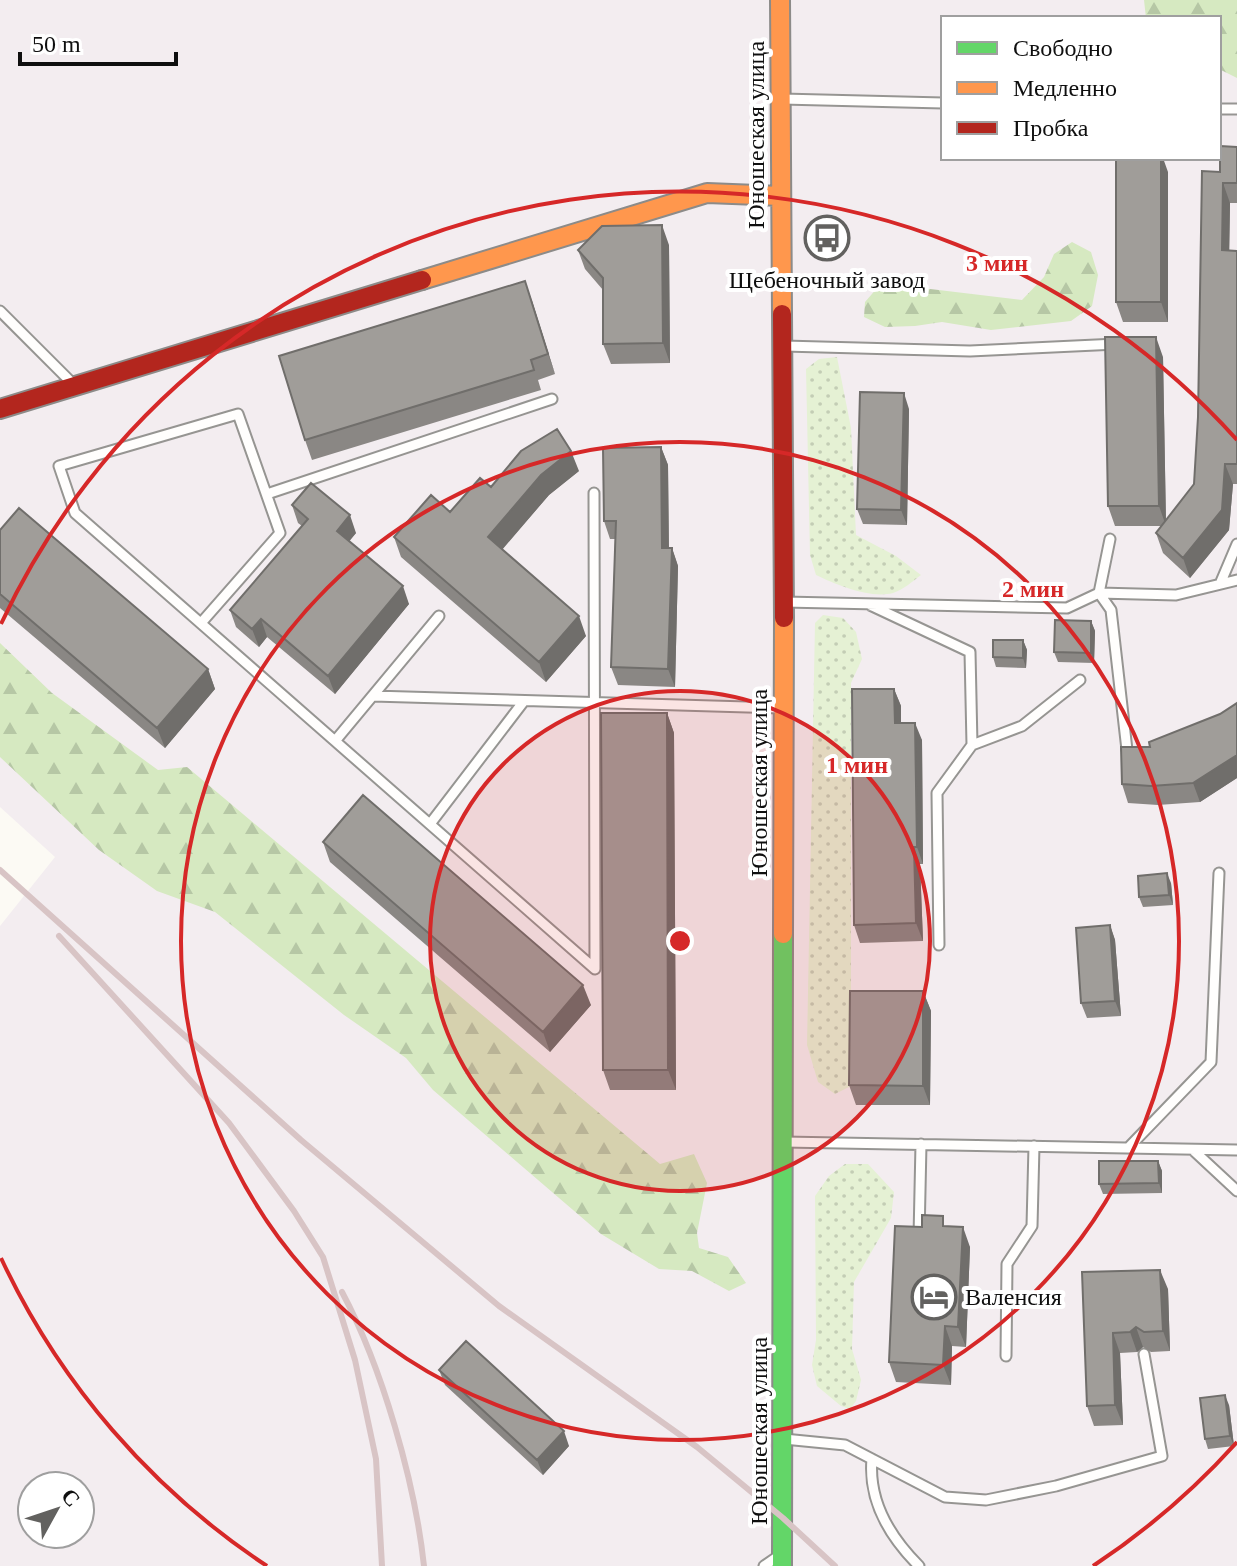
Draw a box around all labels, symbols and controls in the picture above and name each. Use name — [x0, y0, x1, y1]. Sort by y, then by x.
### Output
scale bar — [20, 16, 176, 66]
legend — [941, 16, 1221, 160]
text: 50 m — [32, 31, 81, 57]
text: Свободно — [1013, 35, 1113, 61]
street label: Юношеская улица — [743, 41, 769, 229]
text: Медленно — [1013, 75, 1117, 101]
text: Пробка — [1013, 115, 1089, 141]
bus stop icon: Щебеночный завод — [803, 214, 851, 262]
text: 3 мин — [966, 250, 1028, 276]
place label: Щебеночный завод — [729, 267, 925, 293]
text: 2 мин — [1002, 576, 1064, 602]
street label: Юношеская улица — [746, 689, 772, 877]
text: 1 мин — [826, 752, 888, 778]
centre of rings — [666, 927, 694, 955]
hotel icon: Валенсия — [910, 1273, 958, 1321]
place label: Валенсия — [965, 1284, 1062, 1310]
street label: Юношеская улица — [746, 1337, 772, 1525]
north arrow — [16, 1470, 96, 1550]
text: С — [56, 1483, 86, 1512]

